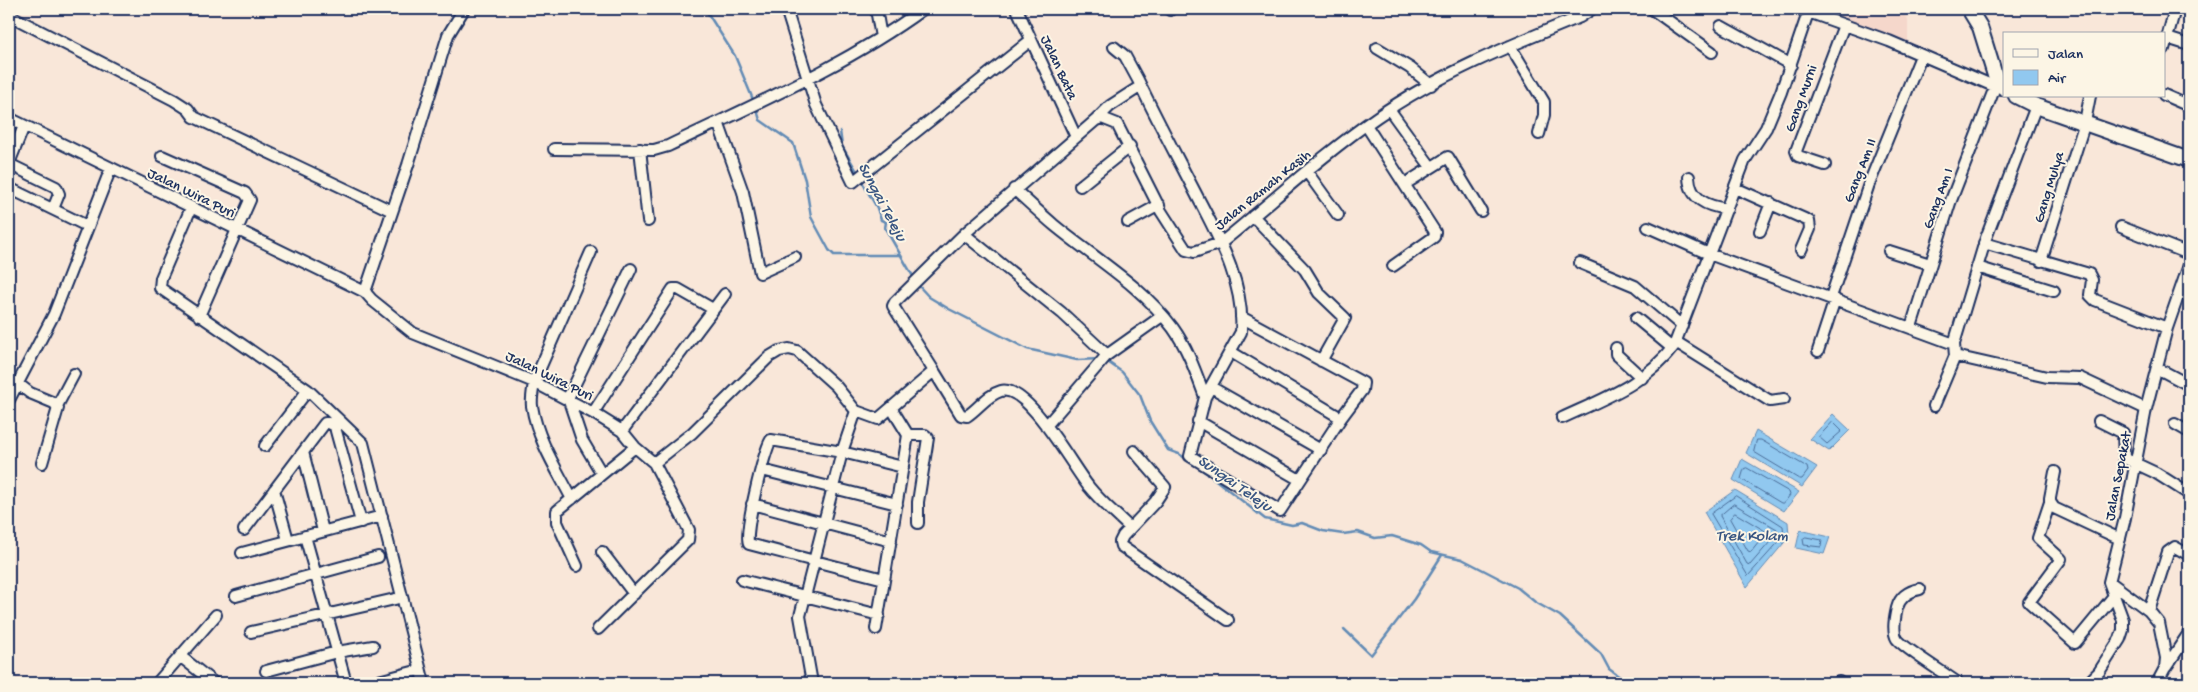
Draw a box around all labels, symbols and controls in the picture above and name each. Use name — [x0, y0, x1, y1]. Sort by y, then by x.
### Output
legend — [2003, 32, 2166, 98]
street label: Jalan Bata — [1035, 33, 1081, 104]
text: Jalan — [2048, 46, 2083, 64]
street label: Gang Murni — [1781, 63, 1822, 135]
text: Air — [2048, 70, 2067, 88]
street label: Gang Am II — [1840, 136, 1881, 205]
street label: Jalan Ramah Kasih — [1211, 146, 1315, 235]
street label: Gang Mulya — [2031, 149, 2069, 225]
water label: Sungai Teleju — [852, 160, 910, 246]
street label: Jalan Wira Puri — [144, 165, 238, 223]
street label: Gang Am I — [1920, 166, 1958, 232]
street label: Jalan Wira Puri — [502, 348, 596, 406]
street label: Jalan Sepakat — [2102, 429, 2137, 522]
water label: Sungai Teleju — [1193, 452, 1276, 518]
water label: Trek Kolam — [1716, 528, 1789, 547]

